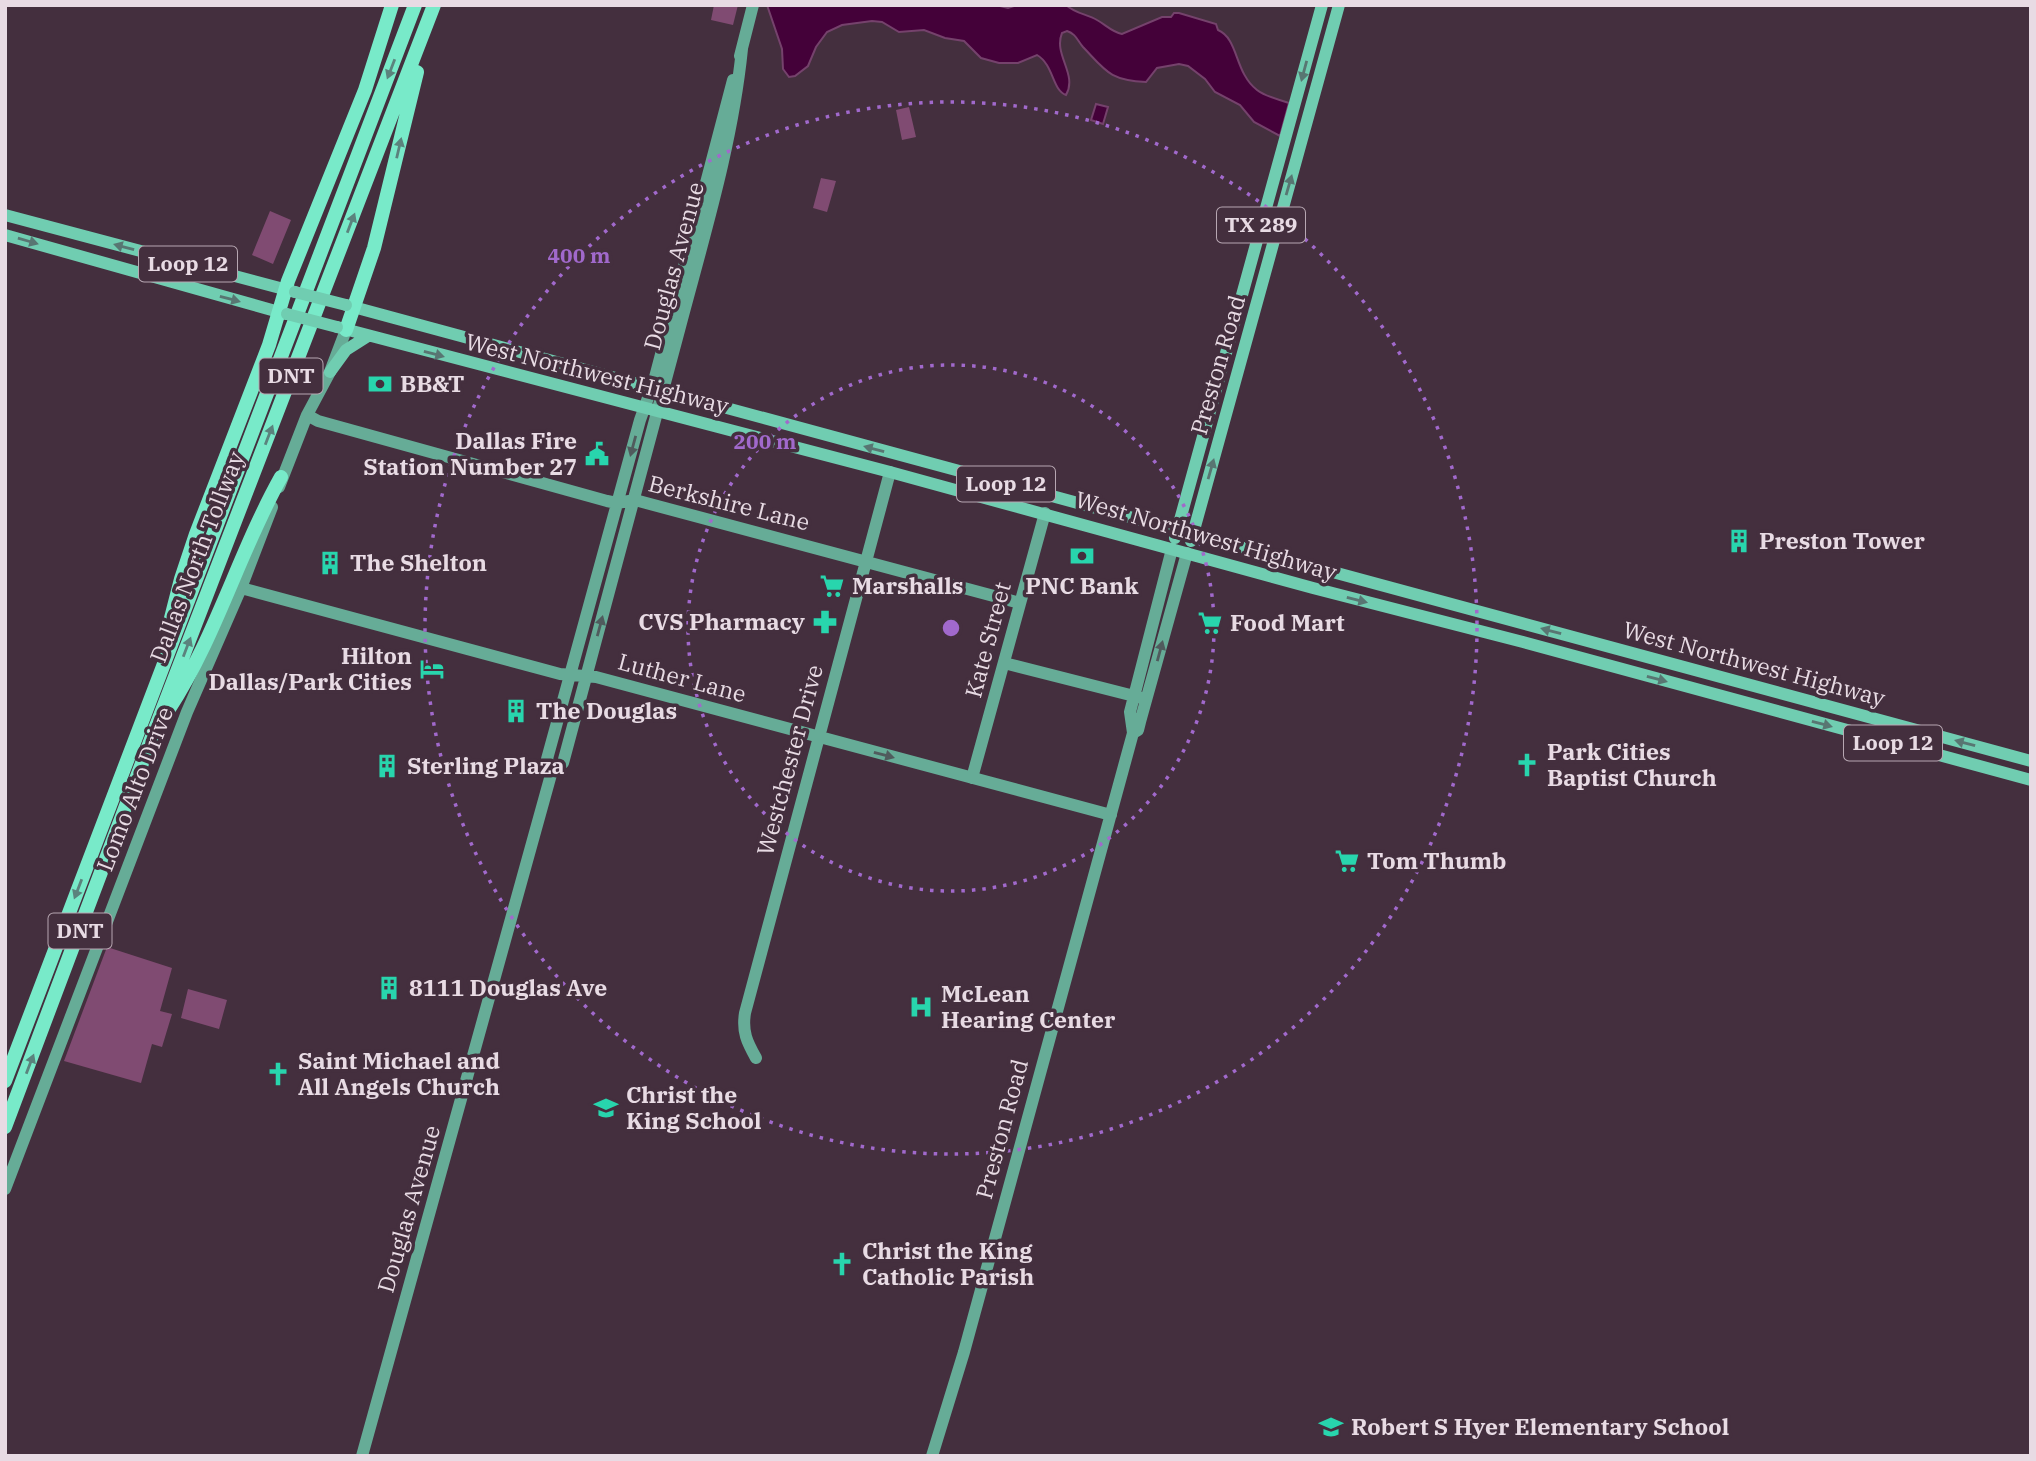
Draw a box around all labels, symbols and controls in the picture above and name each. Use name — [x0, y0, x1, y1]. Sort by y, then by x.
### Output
one-way arrow — [385, 59, 396, 80]
one-way arrow — [1298, 61, 1308, 82]
one-way arrow — [393, 137, 404, 159]
one-way arrow — [1284, 174, 1295, 196]
street label: Douglas Avenue — [636, 178, 710, 353]
road number: TX 289 — [1217, 208, 1305, 243]
one-way arrow — [345, 212, 356, 233]
one-way arrow — [17, 236, 39, 247]
one-way arrow — [113, 241, 135, 252]
text: 400 m — [547, 241, 611, 269]
road number: Loop 12 — [139, 246, 237, 282]
street label: Preston Road — [1183, 292, 1251, 438]
one-way arrow — [220, 294, 241, 304]
street label: West Northwest Highway — [462, 326, 733, 420]
one-way arrow — [423, 349, 445, 360]
road number: DNT — [260, 358, 322, 394]
place label: BB&T — [400, 368, 464, 398]
bank icon: BB&T — [366, 370, 394, 398]
one-way arrow — [263, 424, 274, 445]
place label: Dallas Fire Station Number 27 — [363, 425, 577, 481]
text: 200 m — [733, 427, 797, 455]
one-way arrow — [627, 435, 638, 457]
public building icon: Dallas Fire Station Number 27 — [583, 440, 611, 468]
one-way arrow — [863, 443, 885, 454]
street label: Dallas North Tollway — [142, 446, 250, 666]
one-way arrow — [1206, 457, 1217, 479]
road number: Loop 12 — [957, 466, 1055, 502]
street label: Berkshire Lane — [645, 467, 813, 537]
street label: West Northwest Highway — [1072, 483, 1341, 587]
place label: Preston Tower — [1759, 525, 1925, 555]
building icon: Preston Tower — [1725, 527, 1753, 555]
bank icon: PNC Bank — [1068, 542, 1096, 570]
place label: The Shelton — [350, 547, 487, 577]
building icon: The Shelton — [316, 549, 344, 577]
place label: Marshalls — [852, 570, 964, 600]
place label: PNC Bank — [1025, 570, 1139, 600]
supermarket icon: Marshalls — [818, 572, 846, 600]
street label: Kate Street — [957, 579, 1017, 701]
one-way arrow — [1346, 595, 1368, 606]
place label: CVS Pharmacy — [638, 606, 805, 636]
place label: Food Mart — [1230, 607, 1345, 637]
pharmacy icon: CVS Pharmacy — [811, 608, 839, 636]
supermarket icon: Food Mart — [1196, 609, 1224, 637]
street label: West Northwest Highway — [1620, 614, 1889, 713]
one-way arrow — [595, 615, 606, 637]
centre of rings — [939, 616, 963, 640]
one-way arrow — [1540, 625, 1562, 636]
one-way arrow — [181, 636, 192, 657]
place label: Hilton Dallas/Park Cities — [208, 640, 412, 696]
one-way arrow — [1155, 640, 1166, 662]
street label: Luther Lane — [615, 646, 750, 709]
hotel icon: Hilton Dallas/Park Cities — [418, 655, 446, 683]
street label: Westchester Drive — [749, 661, 829, 858]
one-way arrow — [1646, 674, 1668, 685]
place label: The Douglas — [536, 695, 677, 725]
building icon: The Douglas — [502, 697, 530, 725]
street label: Lomo Alto Drive — [89, 702, 179, 875]
one-way arrow — [1812, 719, 1833, 729]
road number: Loop 12 — [1844, 726, 1942, 760]
place label: Park Cities Baptist Church — [1547, 736, 1717, 792]
one-way arrow — [1954, 738, 1975, 748]
place label: Sterling Plaza — [407, 750, 565, 780]
one-way arrow — [873, 750, 895, 761]
church icon: Park Cities Baptist Church — [1513, 751, 1541, 779]
building icon: Sterling Plaza — [373, 752, 401, 780]
place label: Tom Thumb — [1367, 845, 1507, 875]
supermarket icon: Tom Thumb — [1333, 847, 1361, 875]
one-way arrow — [73, 879, 84, 900]
road number: DNT — [48, 914, 112, 948]
place label: 8111 Douglas Ave — [409, 972, 607, 1002]
building icon: 8111 Douglas Ave — [375, 974, 403, 1002]
place label: McLean Hearing Center — [941, 978, 1116, 1034]
hospital icon: McLean Hearing Center — [907, 993, 935, 1021]
place label: Saint Michael and All Angels Church — [298, 1045, 500, 1101]
one-way arrow — [24, 1053, 35, 1074]
street label: Preston Road — [968, 1055, 1034, 1202]
church icon: Saint Michael and All Angels Church — [264, 1060, 292, 1088]
place label: Christ the King School — [626, 1079, 762, 1135]
school or university icon: Christ the King School — [592, 1094, 620, 1122]
street label: Douglas Avenue — [370, 1122, 446, 1296]
place label: Christ the King Catholic Parish — [862, 1235, 1034, 1291]
church icon: Christ the King Catholic Parish — [828, 1250, 856, 1278]
place label: Robert S Hyer Elementary School — [1351, 1411, 1729, 1441]
school or university icon: Robert S Hyer Elementary School — [1317, 1413, 1345, 1441]

